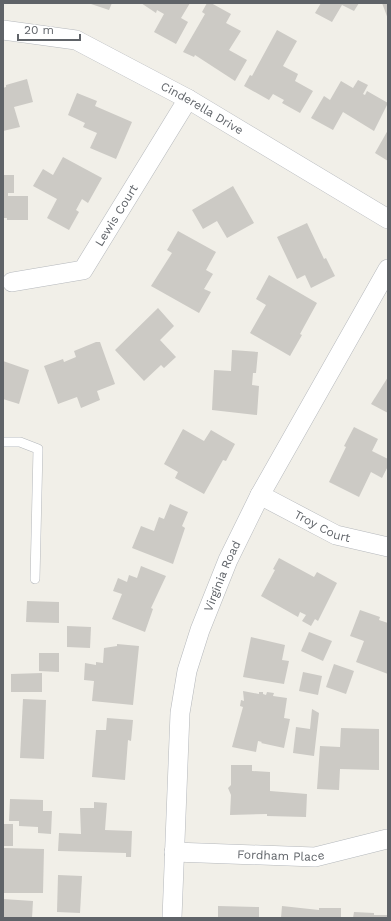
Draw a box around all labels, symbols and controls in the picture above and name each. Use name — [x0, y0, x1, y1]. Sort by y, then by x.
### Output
scale bar — [18, 16, 80, 42]
text: 20 m — [24, 23, 54, 37]
street label: Cinderella Drive — [158, 79, 246, 138]
street label: Lewis Court — [92, 182, 141, 249]
street label: Troy Court — [292, 507, 352, 545]
street label: Virginia Road — [201, 538, 243, 614]
street label: Fordham Place — [237, 847, 326, 864]

